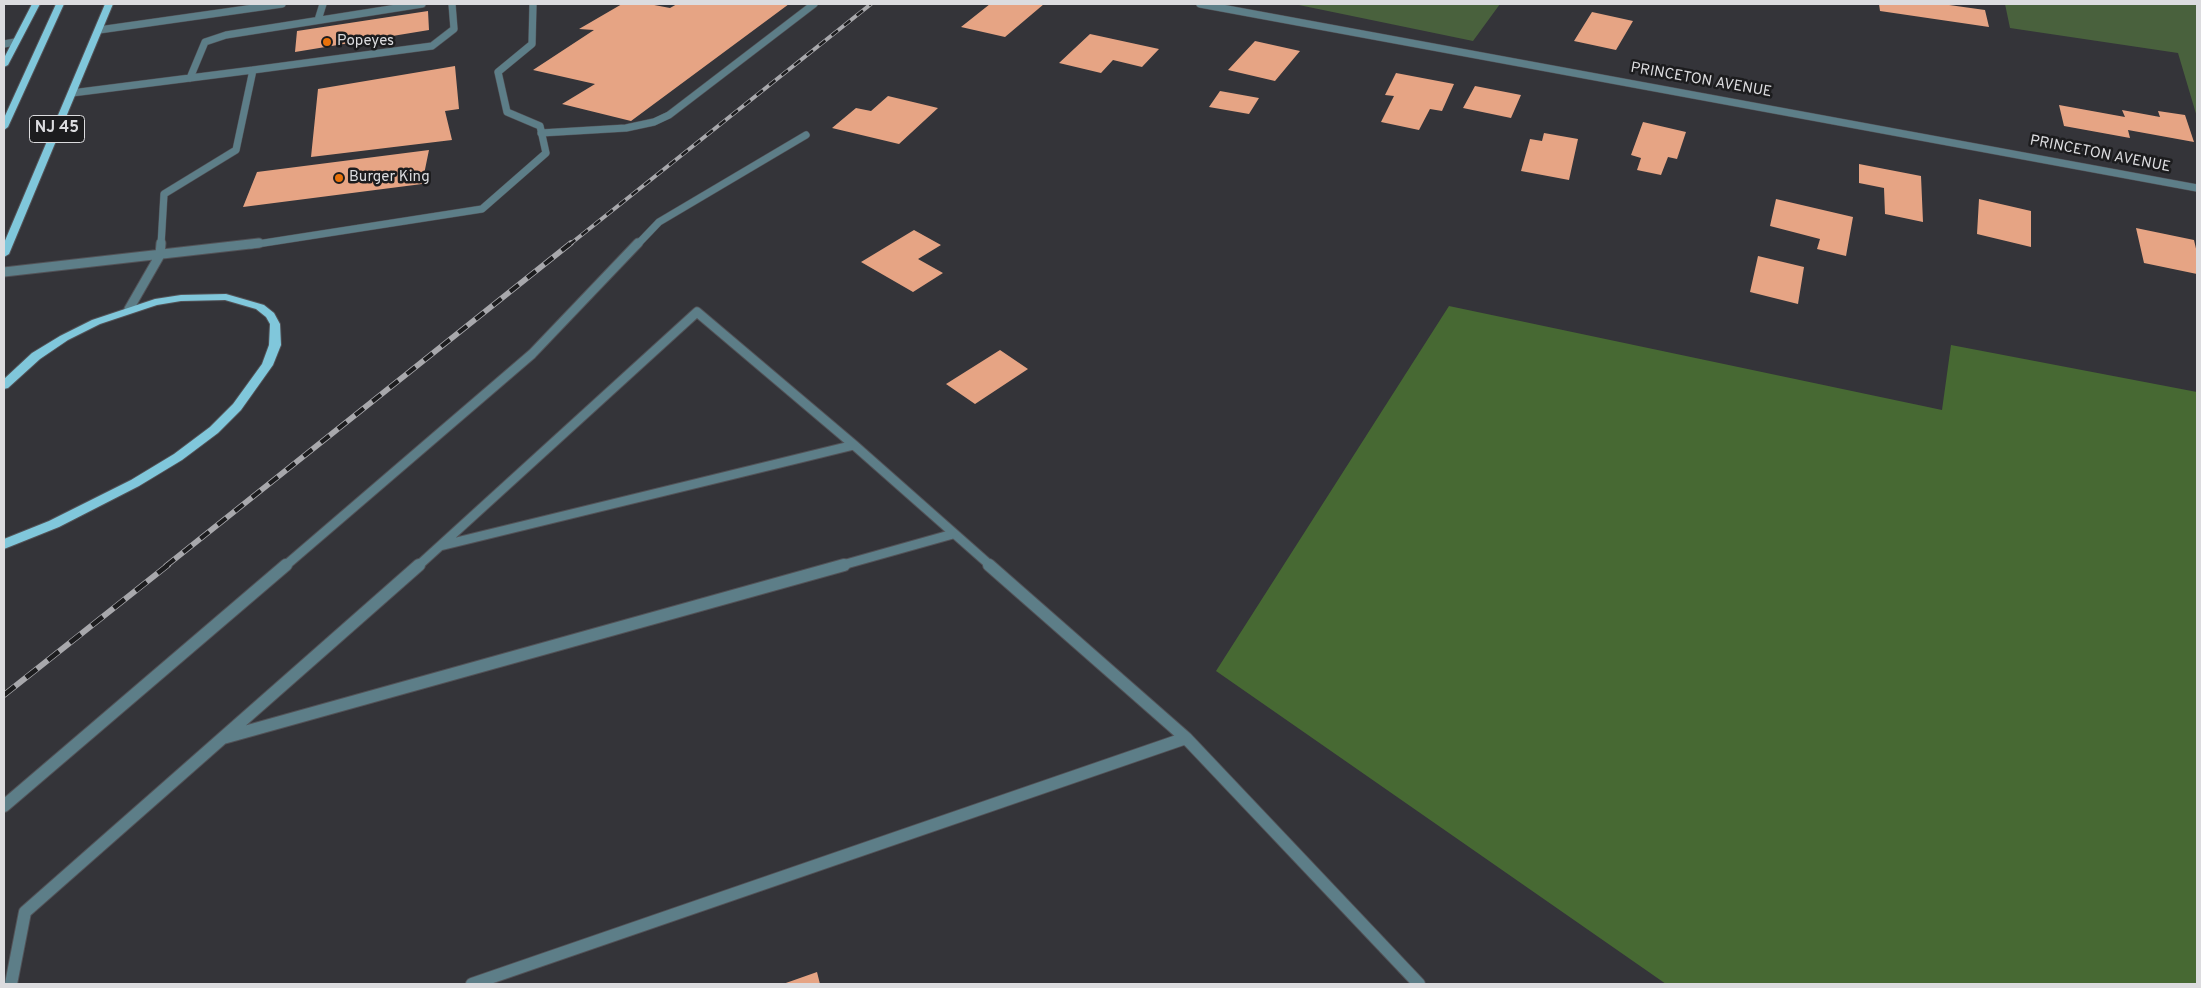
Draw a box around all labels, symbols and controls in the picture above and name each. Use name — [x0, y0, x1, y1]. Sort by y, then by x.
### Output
place label: Popeyes — [337, 33, 394, 51]
marker: Popeyes — [321, 36, 333, 48]
street label: PRINCETON AVENUE — [1629, 60, 1773, 102]
road number: NJ 45 — [30, 116, 84, 142]
street label: PRINCETON AVENUE — [2028, 133, 2172, 177]
place label: Burger King — [349, 169, 430, 187]
marker: Burger King — [333, 172, 345, 184]

